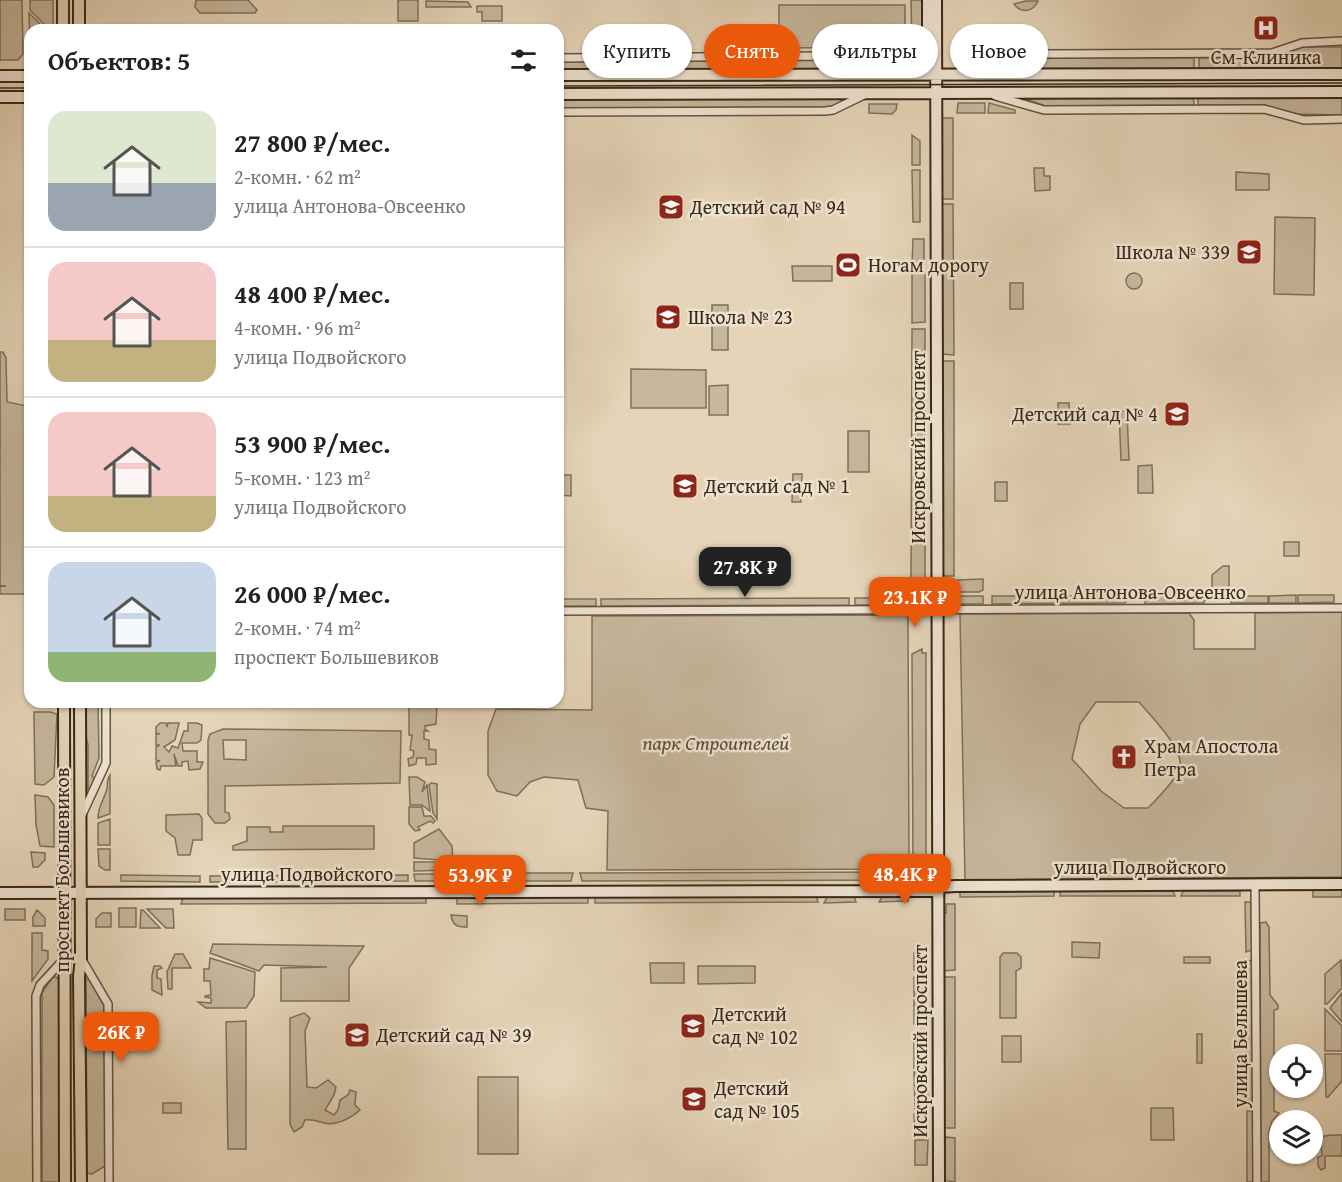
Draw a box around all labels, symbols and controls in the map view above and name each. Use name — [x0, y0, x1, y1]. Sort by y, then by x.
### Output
hospital icon: См-Клиника — [1251, 13, 1281, 43]
chip: Купить — [582, 24, 692, 78]
chip: Снять — [704, 24, 800, 78]
chip: Фильтры — [812, 24, 938, 78]
chip: Новое — [950, 24, 1048, 78]
text: Объектов: 5 — [48, 41, 191, 80]
place label: См-Клиника — [1211, 42, 1322, 71]
icon: filters — [507, 44, 540, 77]
text: 27 800 ₽/мес. — [234, 123, 390, 162]
icon: home — [96, 135, 168, 207]
text: 2-комн. · 62 m² — [234, 162, 361, 191]
text: улица Антонова-Овсеенко — [234, 191, 466, 220]
school or university icon: Детский сад № 94 — [656, 192, 686, 222]
place label: Детский сад № 94 — [689, 192, 846, 221]
place label: Школа № 339 — [1115, 237, 1230, 266]
school or university icon: Школа № 339 — [1234, 237, 1264, 267]
sports icon: Ногам дорогу — [833, 250, 863, 280]
place label: Ногам дорогу — [868, 250, 989, 279]
text: 48 400 ₽/мес. — [234, 274, 390, 313]
icon: home — [96, 286, 168, 358]
school or university icon: Школа № 23 — [653, 302, 683, 332]
place label: Школа № 23 — [688, 302, 793, 331]
text: 4-комн. · 96 m² — [234, 313, 361, 342]
text: улица Подвойского — [234, 342, 406, 371]
street label: Искровский проспект — [903, 350, 932, 544]
place label: Детский сад № 4 — [1011, 399, 1158, 428]
school or university icon: Детский сад № 4 — [1162, 399, 1192, 429]
text: 53 900 ₽/мес. — [234, 424, 390, 463]
icon: home — [96, 436, 168, 508]
text: 5-комн. · 123 m² — [234, 463, 370, 492]
school or university icon: Детский сад № 1 — [670, 471, 700, 501]
place label: Детский сад № 1 — [703, 471, 850, 500]
text: улица Подвойского — [234, 492, 406, 521]
pin: 27.8K ₽ — [690, 547, 800, 598]
text: 27.8K ₽ — [713, 552, 777, 581]
text: 26 000 ₽/мес. — [234, 574, 390, 613]
pin: 23.1K ₽ — [860, 577, 970, 628]
street label: улица Антонова-Овсеенко — [1013, 577, 1246, 606]
text: 23.1K ₽ — [883, 582, 947, 611]
icon: home — [96, 586, 168, 658]
text: 2-комн. · 74 m² — [234, 613, 361, 642]
text: проспект Большевиков — [234, 642, 439, 671]
park label: парк Строителей — [642, 728, 790, 757]
place label: Храм Апостола Петра — [1144, 731, 1279, 783]
church icon: Храм Апостола Петра — [1109, 742, 1139, 772]
street label: проспект Большевиков — [47, 768, 76, 972]
street label: улица Подвойского — [1053, 852, 1226, 881]
pin: 48.4K ₽ — [850, 854, 960, 905]
pin: 53.9K ₽ — [425, 855, 535, 906]
street label: улица Подвойского — [220, 859, 393, 888]
text: 48.4K ₽ — [873, 859, 937, 888]
text: 53.9K ₽ — [448, 860, 512, 889]
street label: Искровский проспект — [905, 944, 934, 1138]
street label: улица Белышева — [1225, 960, 1254, 1109]
place label: Детский сад № 102 — [711, 999, 798, 1051]
school or university icon: Детский сад № 102 — [678, 1011, 708, 1041]
pin: 26K ₽ — [79, 1012, 163, 1063]
text: 26K ₽ — [97, 1017, 145, 1046]
school or university icon: Детский сад № 39 — [342, 1020, 372, 1050]
place label: Детский сад № 39 — [375, 1020, 532, 1049]
map controls — [1269, 1044, 1323, 1164]
button: locate — [1269, 1044, 1323, 1098]
place label: Детский сад № 105 — [713, 1073, 800, 1125]
school or university icon: Детский сад № 105 — [679, 1084, 709, 1114]
button: layers — [1269, 1110, 1323, 1164]

